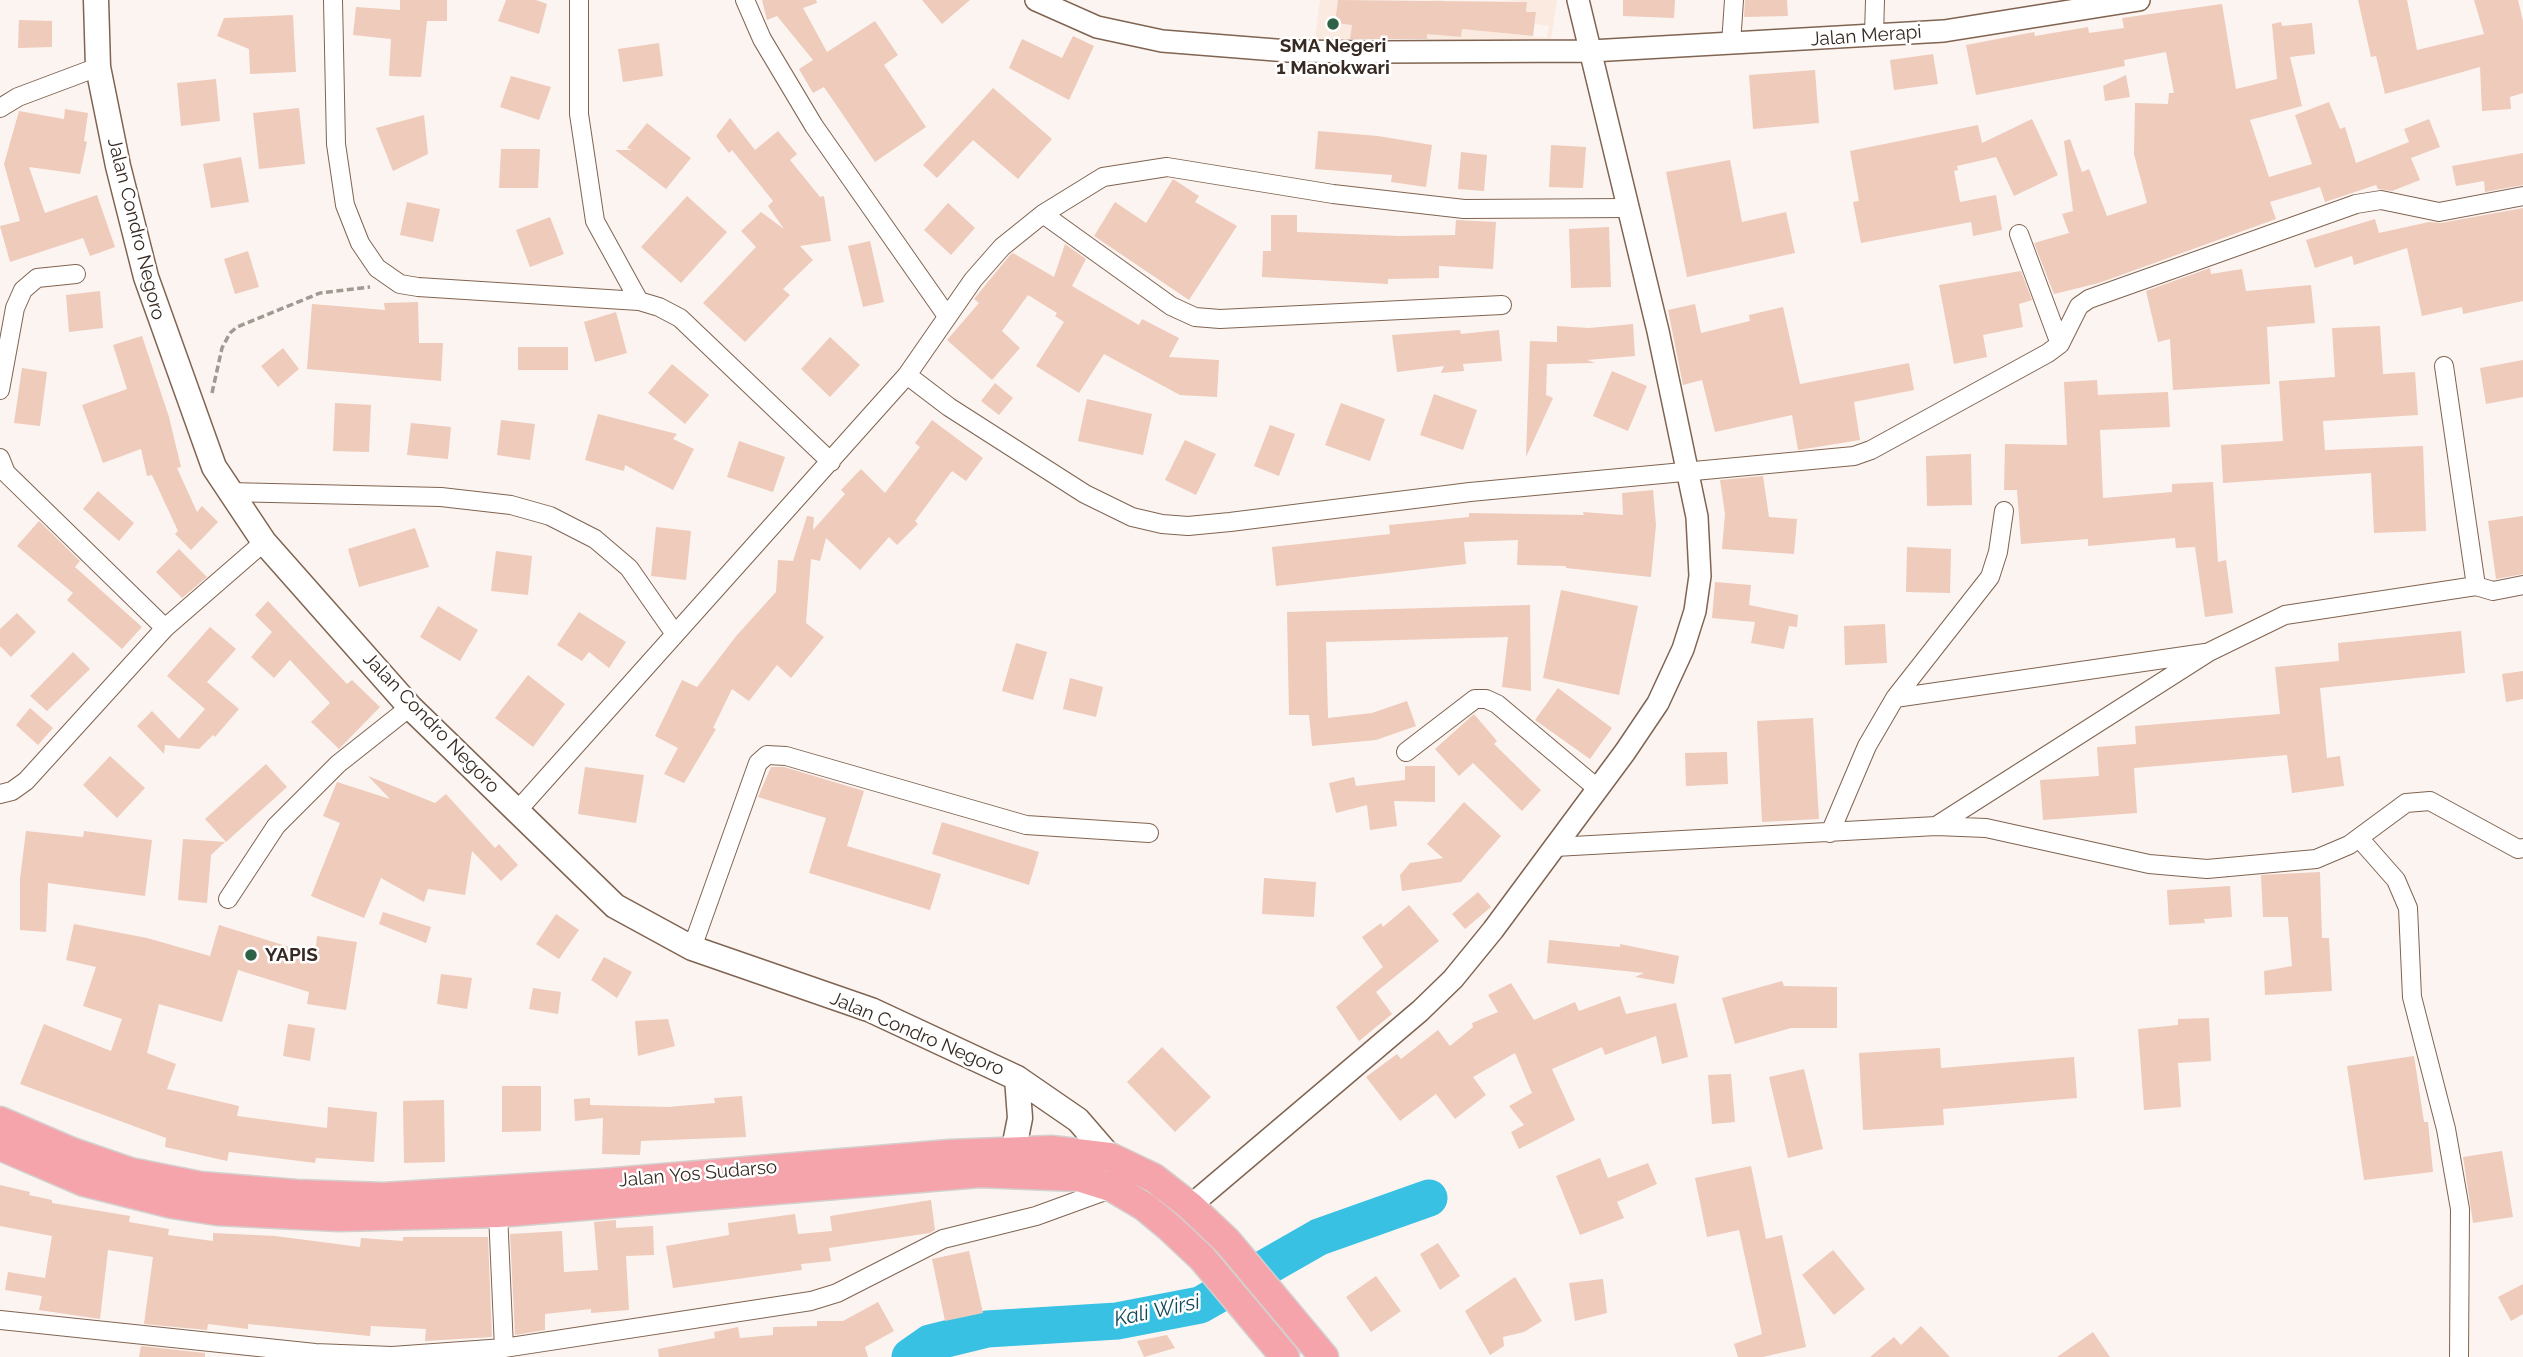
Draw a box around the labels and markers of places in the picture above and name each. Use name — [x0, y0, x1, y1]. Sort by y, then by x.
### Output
marker: SMA Negeri 1 Manokwari — [1325, 16, 1341, 32]
place label: SMA Negeri 1 Manokwari — [1276, 35, 1390, 79]
place label: YAPIS — [265, 944, 318, 966]
marker: YAPIS — [243, 947, 259, 963]

